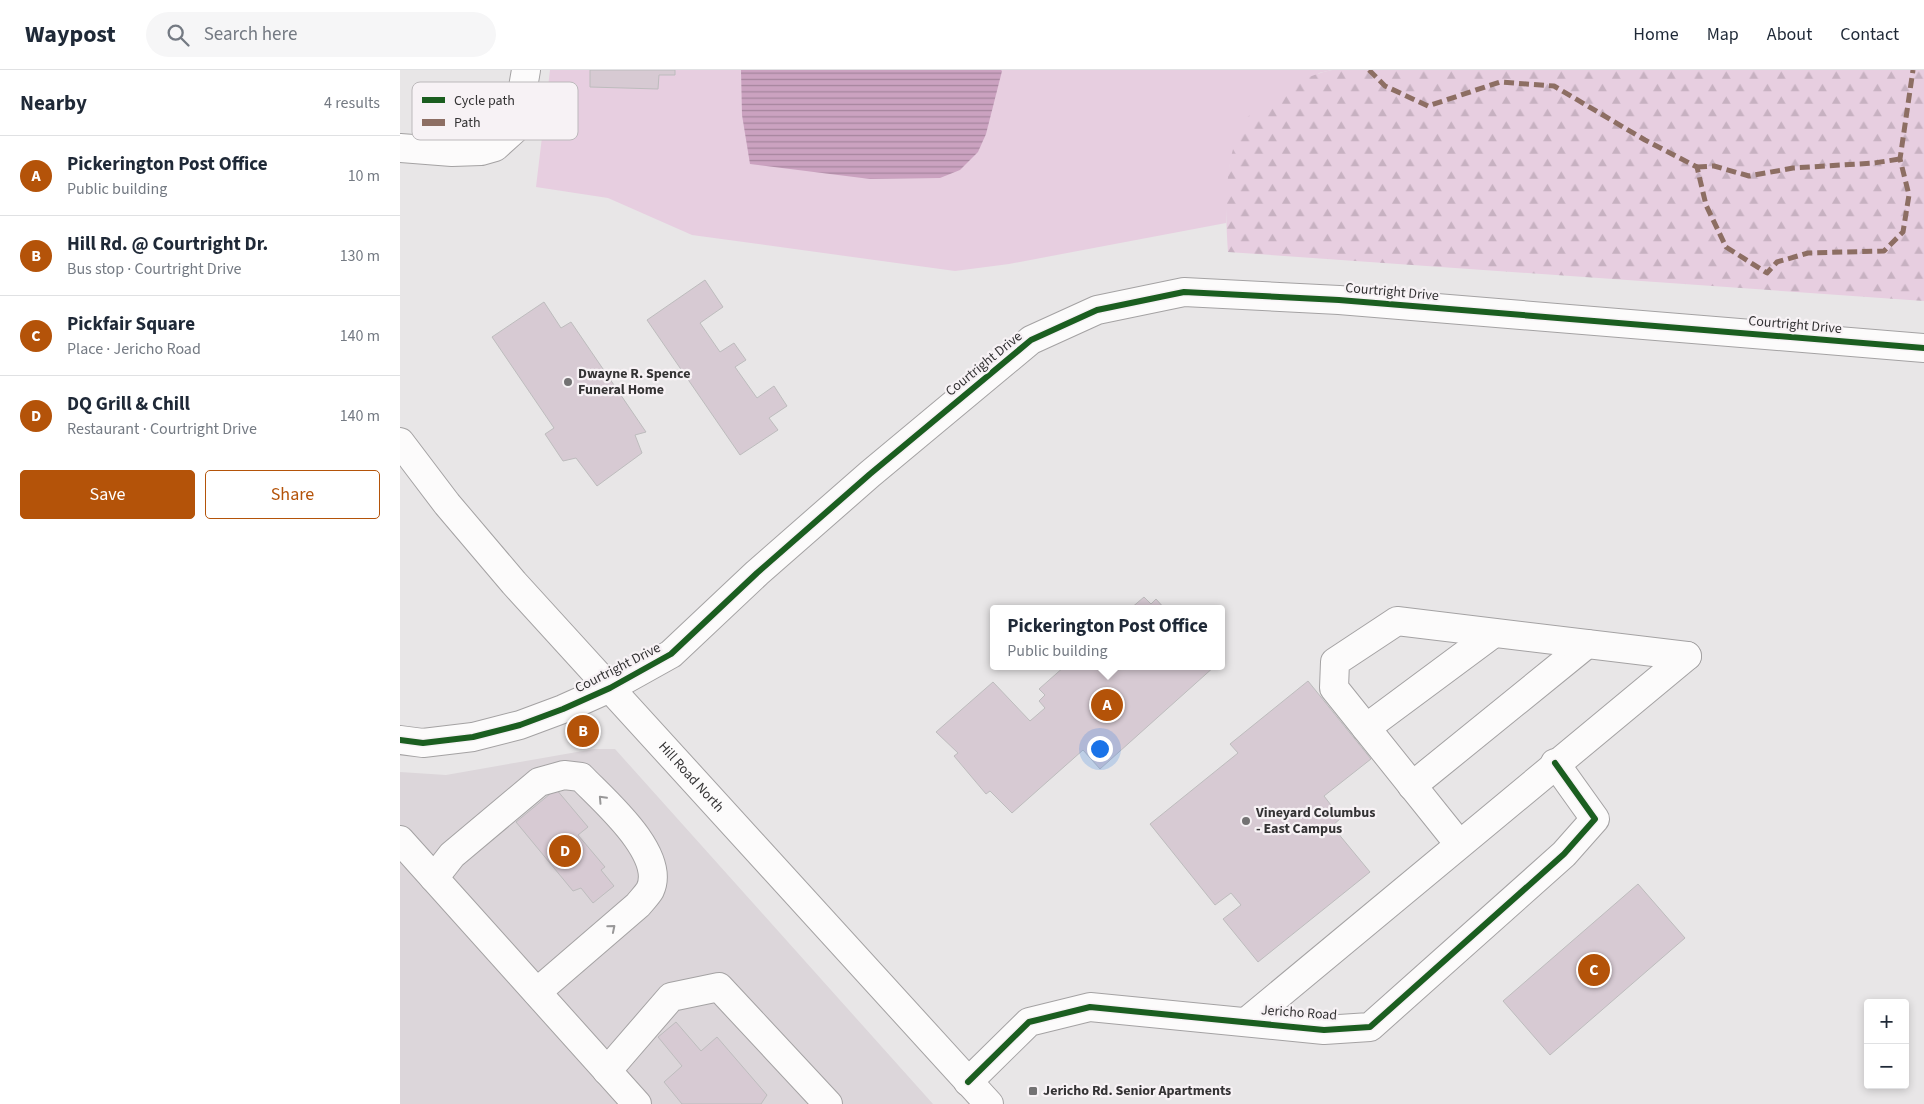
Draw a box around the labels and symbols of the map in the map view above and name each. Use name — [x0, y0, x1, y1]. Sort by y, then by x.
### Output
legend — [412, 82, 578, 140]
text: Cycle path — [454, 91, 515, 111]
text: Path — [454, 113, 481, 133]
street label: Courtright Drive — [1344, 278, 1440, 306]
street label: Courtright Drive — [1747, 311, 1843, 339]
street label: Courtright Drive — [941, 327, 1027, 401]
place label: Dwayne R. Spence Funeral Home — [578, 364, 690, 400]
marker: Dwayne R. Spence Funeral Home — [562, 376, 574, 388]
street label: Courtright Drive — [572, 638, 664, 698]
pin: A — [1091, 686, 1123, 724]
pin: B — [567, 712, 599, 750]
your location — [1087, 736, 1113, 762]
street label: Hill Road North — [653, 737, 728, 817]
one-way arrow — [599, 796, 608, 805]
place label: Vineyard Columbus - East Campus — [1255, 803, 1376, 839]
marker: Vineyard Columbus - East Campus — [1240, 815, 1252, 827]
pin: D — [549, 832, 581, 870]
one-way arrow — [606, 925, 615, 933]
pin: C — [1578, 951, 1610, 989]
street label: Jericho Road — [1260, 1000, 1338, 1026]
place label: Jericho Rd. Senior Apartments — [1043, 1081, 1231, 1101]
marker: Jericho Rd. Senior Apartments — [1027, 1085, 1039, 1097]

